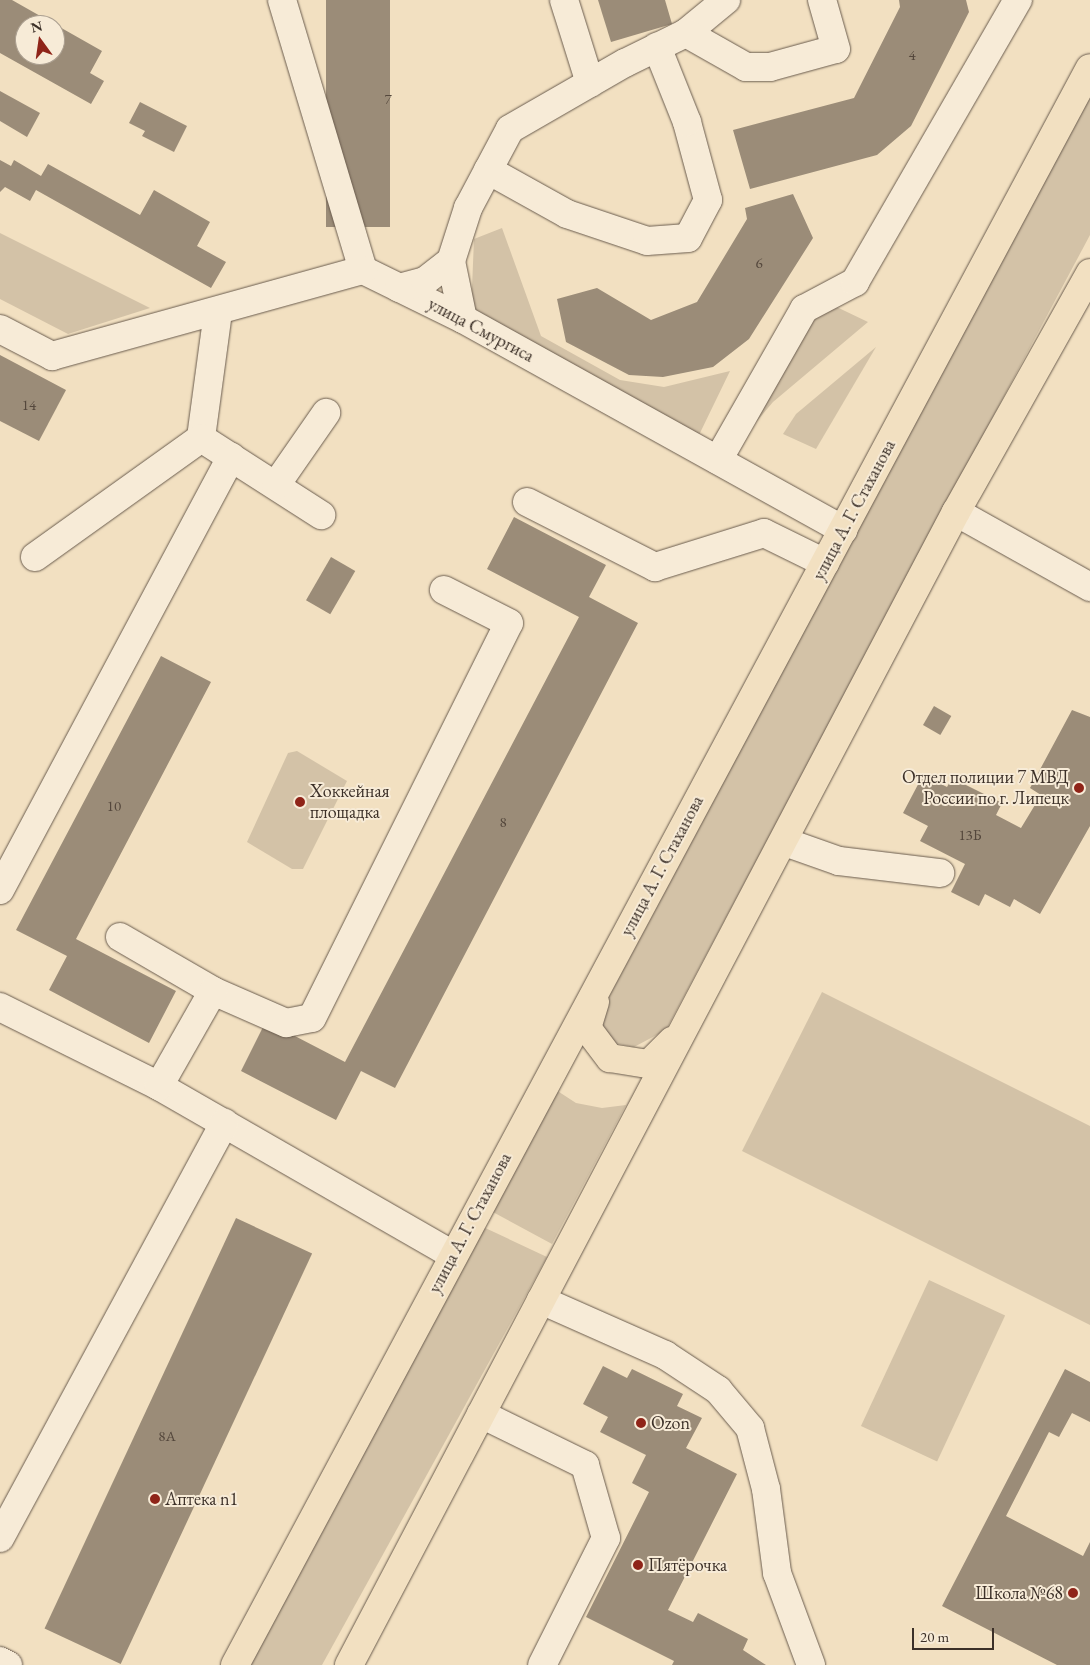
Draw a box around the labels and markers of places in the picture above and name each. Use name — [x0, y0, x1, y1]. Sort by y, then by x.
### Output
place label: Отдел полиции 7 МВД России по г. Липецк — [902, 767, 1069, 810]
place label: Хоккейная площадка — [310, 781, 390, 824]
marker: Отдел полиции 7 МВД России по г. Липецк — [1073, 782, 1085, 794]
marker: Хоккейная площадка — [294, 796, 306, 808]
place label: Ozon — [651, 1412, 690, 1434]
marker: Ozon — [635, 1417, 647, 1429]
place label: Аптека n1 — [165, 1488, 238, 1510]
marker: Аптека n1 — [149, 1493, 161, 1505]
place label: Пятёрочка — [648, 1554, 727, 1576]
marker: Пятёрочка — [632, 1559, 644, 1571]
place label: Школа №68 — [975, 1582, 1063, 1604]
marker: Школа №68 — [1067, 1587, 1079, 1599]

